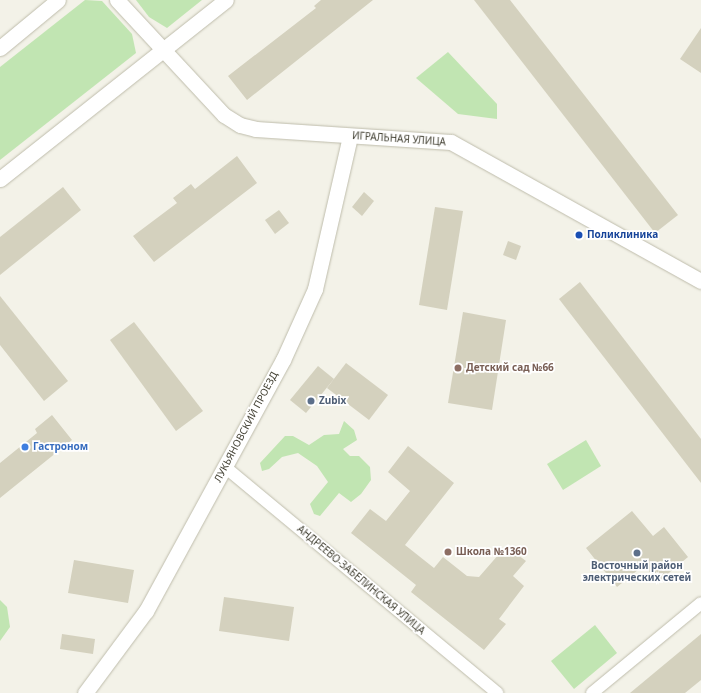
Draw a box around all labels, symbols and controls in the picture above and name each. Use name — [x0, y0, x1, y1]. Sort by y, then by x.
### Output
street label: ИГРАЛЬНАЯ УЛИЦА — [352, 130, 446, 148]
place label: Поликлиника — [587, 229, 658, 241]
marker: Поликлиника — [574, 230, 584, 240]
place label: Детский сад №66 — [466, 362, 554, 374]
marker: Детский сад №66 — [453, 363, 463, 373]
street label: ЛУКЬЯНОВСКИЙ ПРОЕЗД — [212, 370, 280, 484]
place label: Zubix — [319, 395, 346, 407]
marker: Zubix — [306, 396, 316, 406]
place label: Гастроном — [33, 441, 88, 453]
marker: Гастроном — [20, 442, 30, 452]
street label: АНДРЕЕВО-ЗАБЕЛИНСКАЯ УЛИЦА — [295, 523, 427, 637]
place label: Школа №1360 — [456, 546, 527, 558]
marker: Школа №1360 — [443, 547, 453, 557]
marker: Восточный район электрических сетей — [632, 548, 642, 558]
place label: Восточный район электрических сетей — [583, 559, 691, 582]

